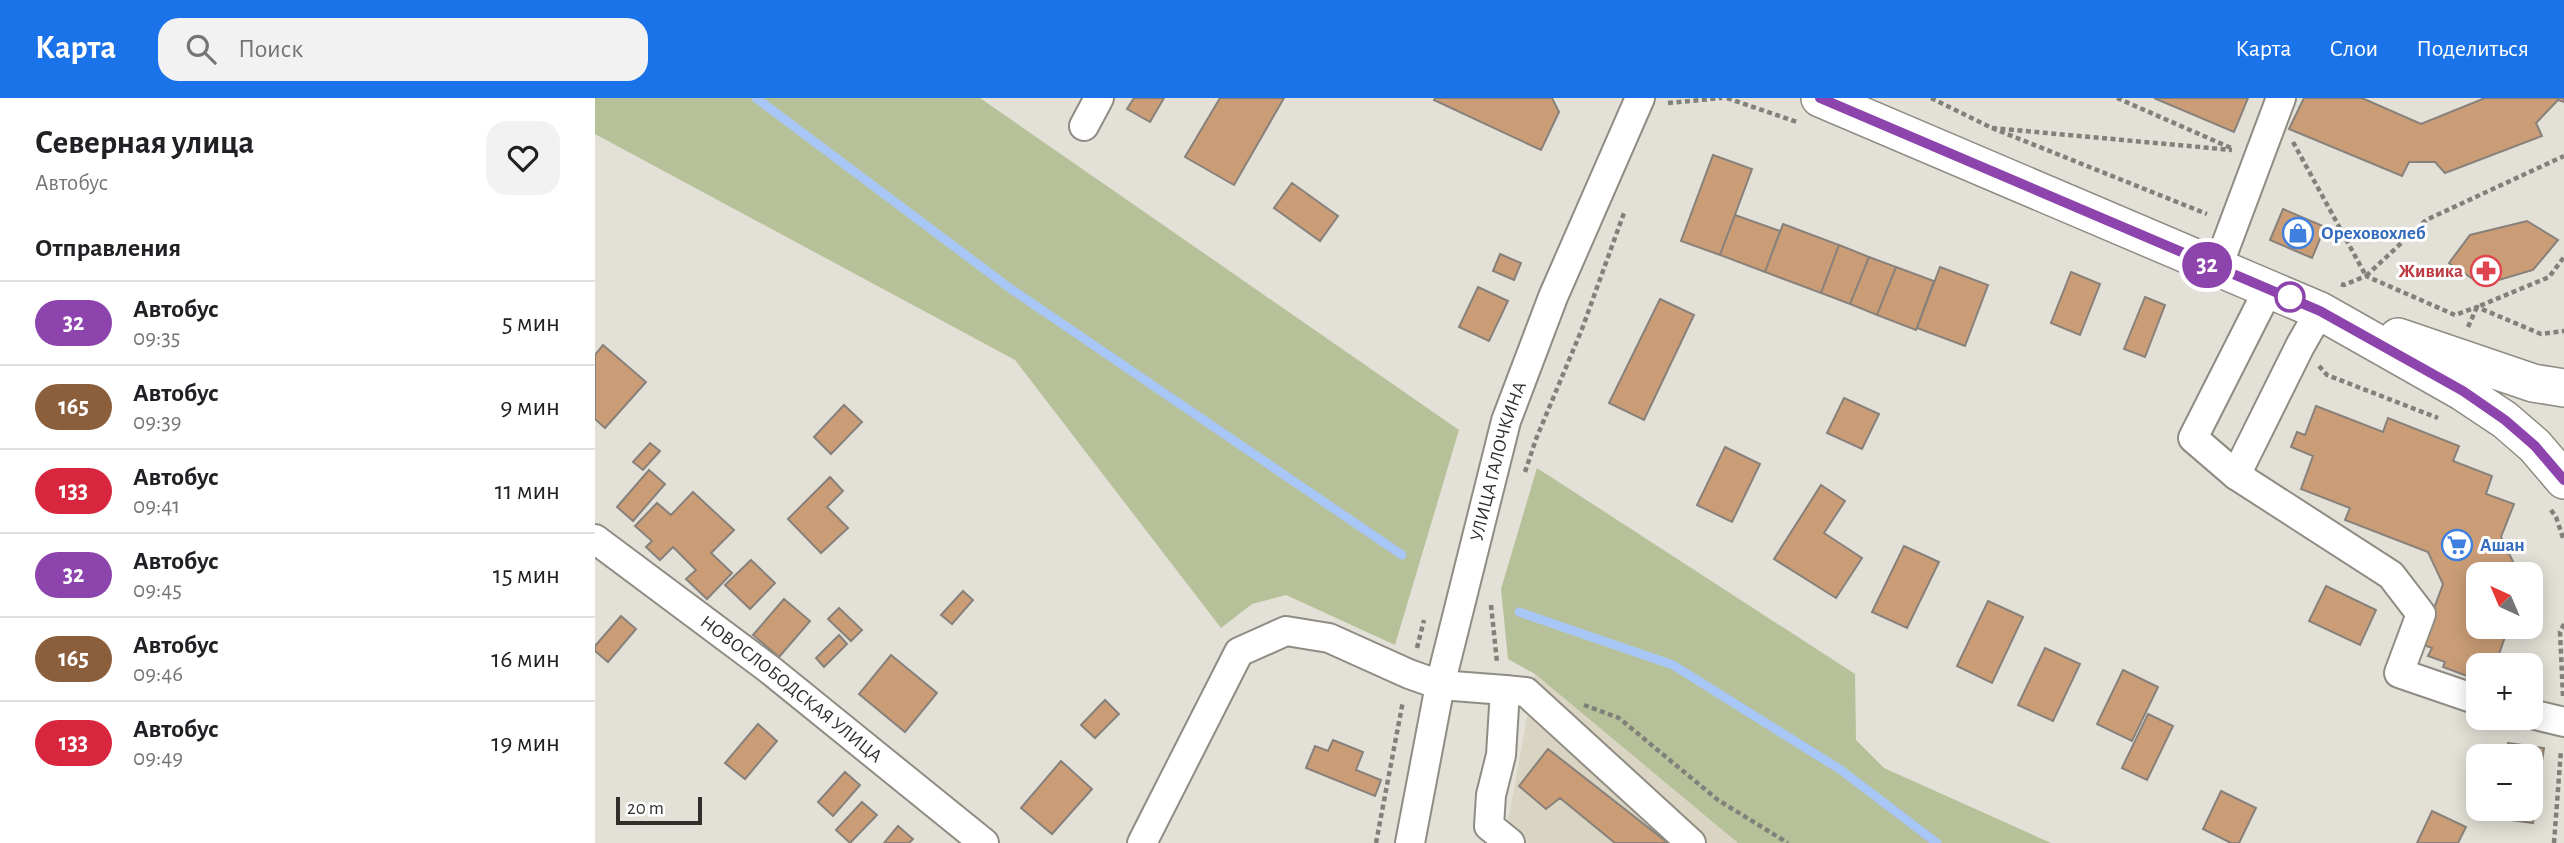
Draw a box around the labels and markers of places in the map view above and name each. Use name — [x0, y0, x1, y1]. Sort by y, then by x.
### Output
shop icon: Ореховохлеб — [2281, 216, 2315, 250]
place label: Ореховохлеб — [2321, 224, 2426, 243]
pharmacy icon: Живика — [2469, 254, 2503, 288]
place label: Живика — [2399, 262, 2463, 281]
unlabelled marker — [2275, 282, 2305, 312]
supermarket icon: Ашан — [2440, 528, 2474, 562]
place label: Ашан — [2480, 536, 2525, 555]

